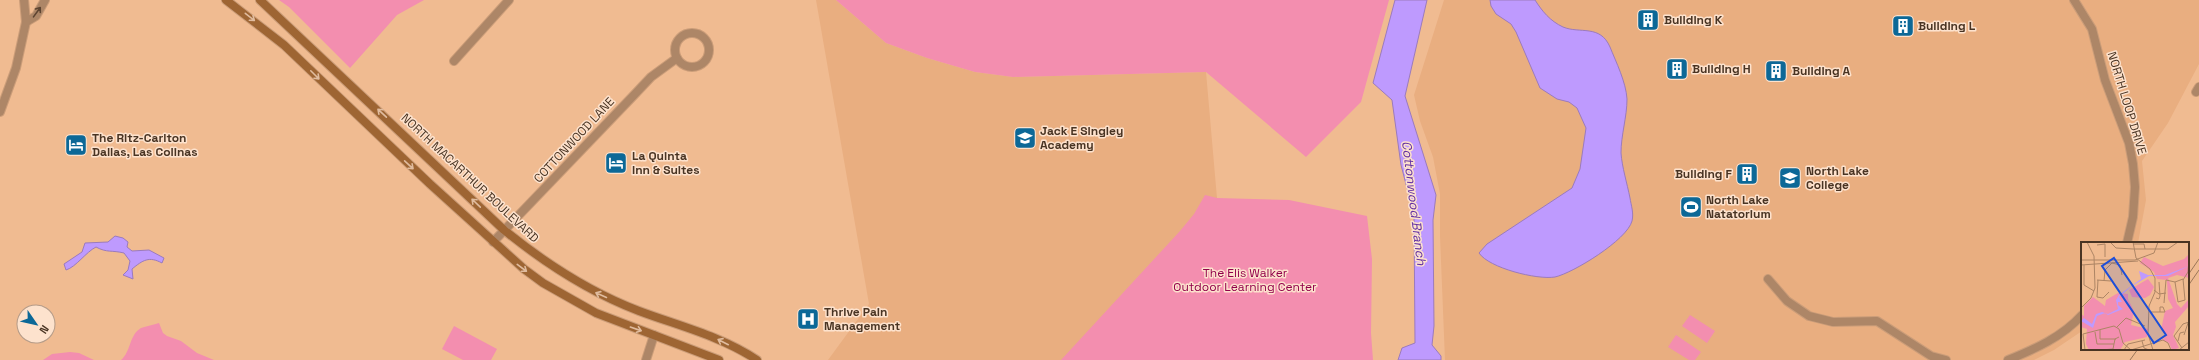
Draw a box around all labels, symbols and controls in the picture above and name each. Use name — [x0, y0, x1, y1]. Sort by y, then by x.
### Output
one-way arrow — [33, 7, 41, 18]
building icon: Building K — [1635, 7, 1661, 33]
place label: Building K — [1664, 12, 1723, 28]
one-way arrow — [244, 13, 255, 21]
building icon: Building L — [1890, 13, 1916, 39]
place label: Building L — [1918, 18, 1976, 34]
street label: NORTH LOOP DRIVE — [2104, 50, 2150, 157]
building icon: Building H — [1664, 56, 1690, 82]
building icon: Building A — [1763, 58, 1789, 84]
place label: Building H — [1692, 61, 1751, 77]
place label: Building A — [1792, 63, 1851, 79]
one-way arrow — [310, 70, 320, 80]
street label: COTTONWOOD LANE — [530, 94, 618, 186]
one-way arrow — [377, 108, 387, 118]
street label: NORTH MACARTHUR BOULEVARD — [398, 110, 542, 246]
place label: Jack E Singley Academy — [1040, 123, 1123, 153]
school or university icon: Jack E Singley Academy — [1012, 125, 1038, 151]
place label: The Ritz-Carlton Dallas, Las Colinas — [92, 130, 197, 160]
hotel icon: The Ritz-Carlton Dallas, Las Colinas — [63, 132, 89, 158]
water label: Cottonwood Branch — [1398, 140, 1430, 267]
place label: La Quinta Inn & Suites — [632, 148, 699, 178]
hotel icon: La Quinta Inn & Suites — [603, 150, 629, 176]
one-way arrow — [404, 160, 414, 169]
building icon: Building F — [1734, 161, 1760, 187]
place label: North Lake College — [1806, 163, 1869, 193]
school or university icon: North Lake College — [1777, 165, 1803, 191]
place label: Building F — [1675, 166, 1733, 182]
place label: North Lake Natatorium — [1706, 192, 1771, 222]
sports icon: North Lake Natatorium — [1678, 194, 1704, 220]
one-way arrow — [471, 198, 481, 208]
inset map — [2081, 242, 2189, 350]
one-way arrow — [517, 264, 528, 272]
park label: The Elis Walker Outdoor Learning Center — [1173, 265, 1317, 295]
one-way arrow — [596, 291, 608, 298]
north arrow — [16, 304, 56, 344]
place label: Thrive Pain Management — [824, 304, 900, 334]
hospital icon: Thrive Pain Management — [795, 306, 821, 332]
text: N — [36, 323, 52, 337]
one-way arrow — [630, 326, 643, 333]
one-way arrow — [717, 338, 729, 345]

